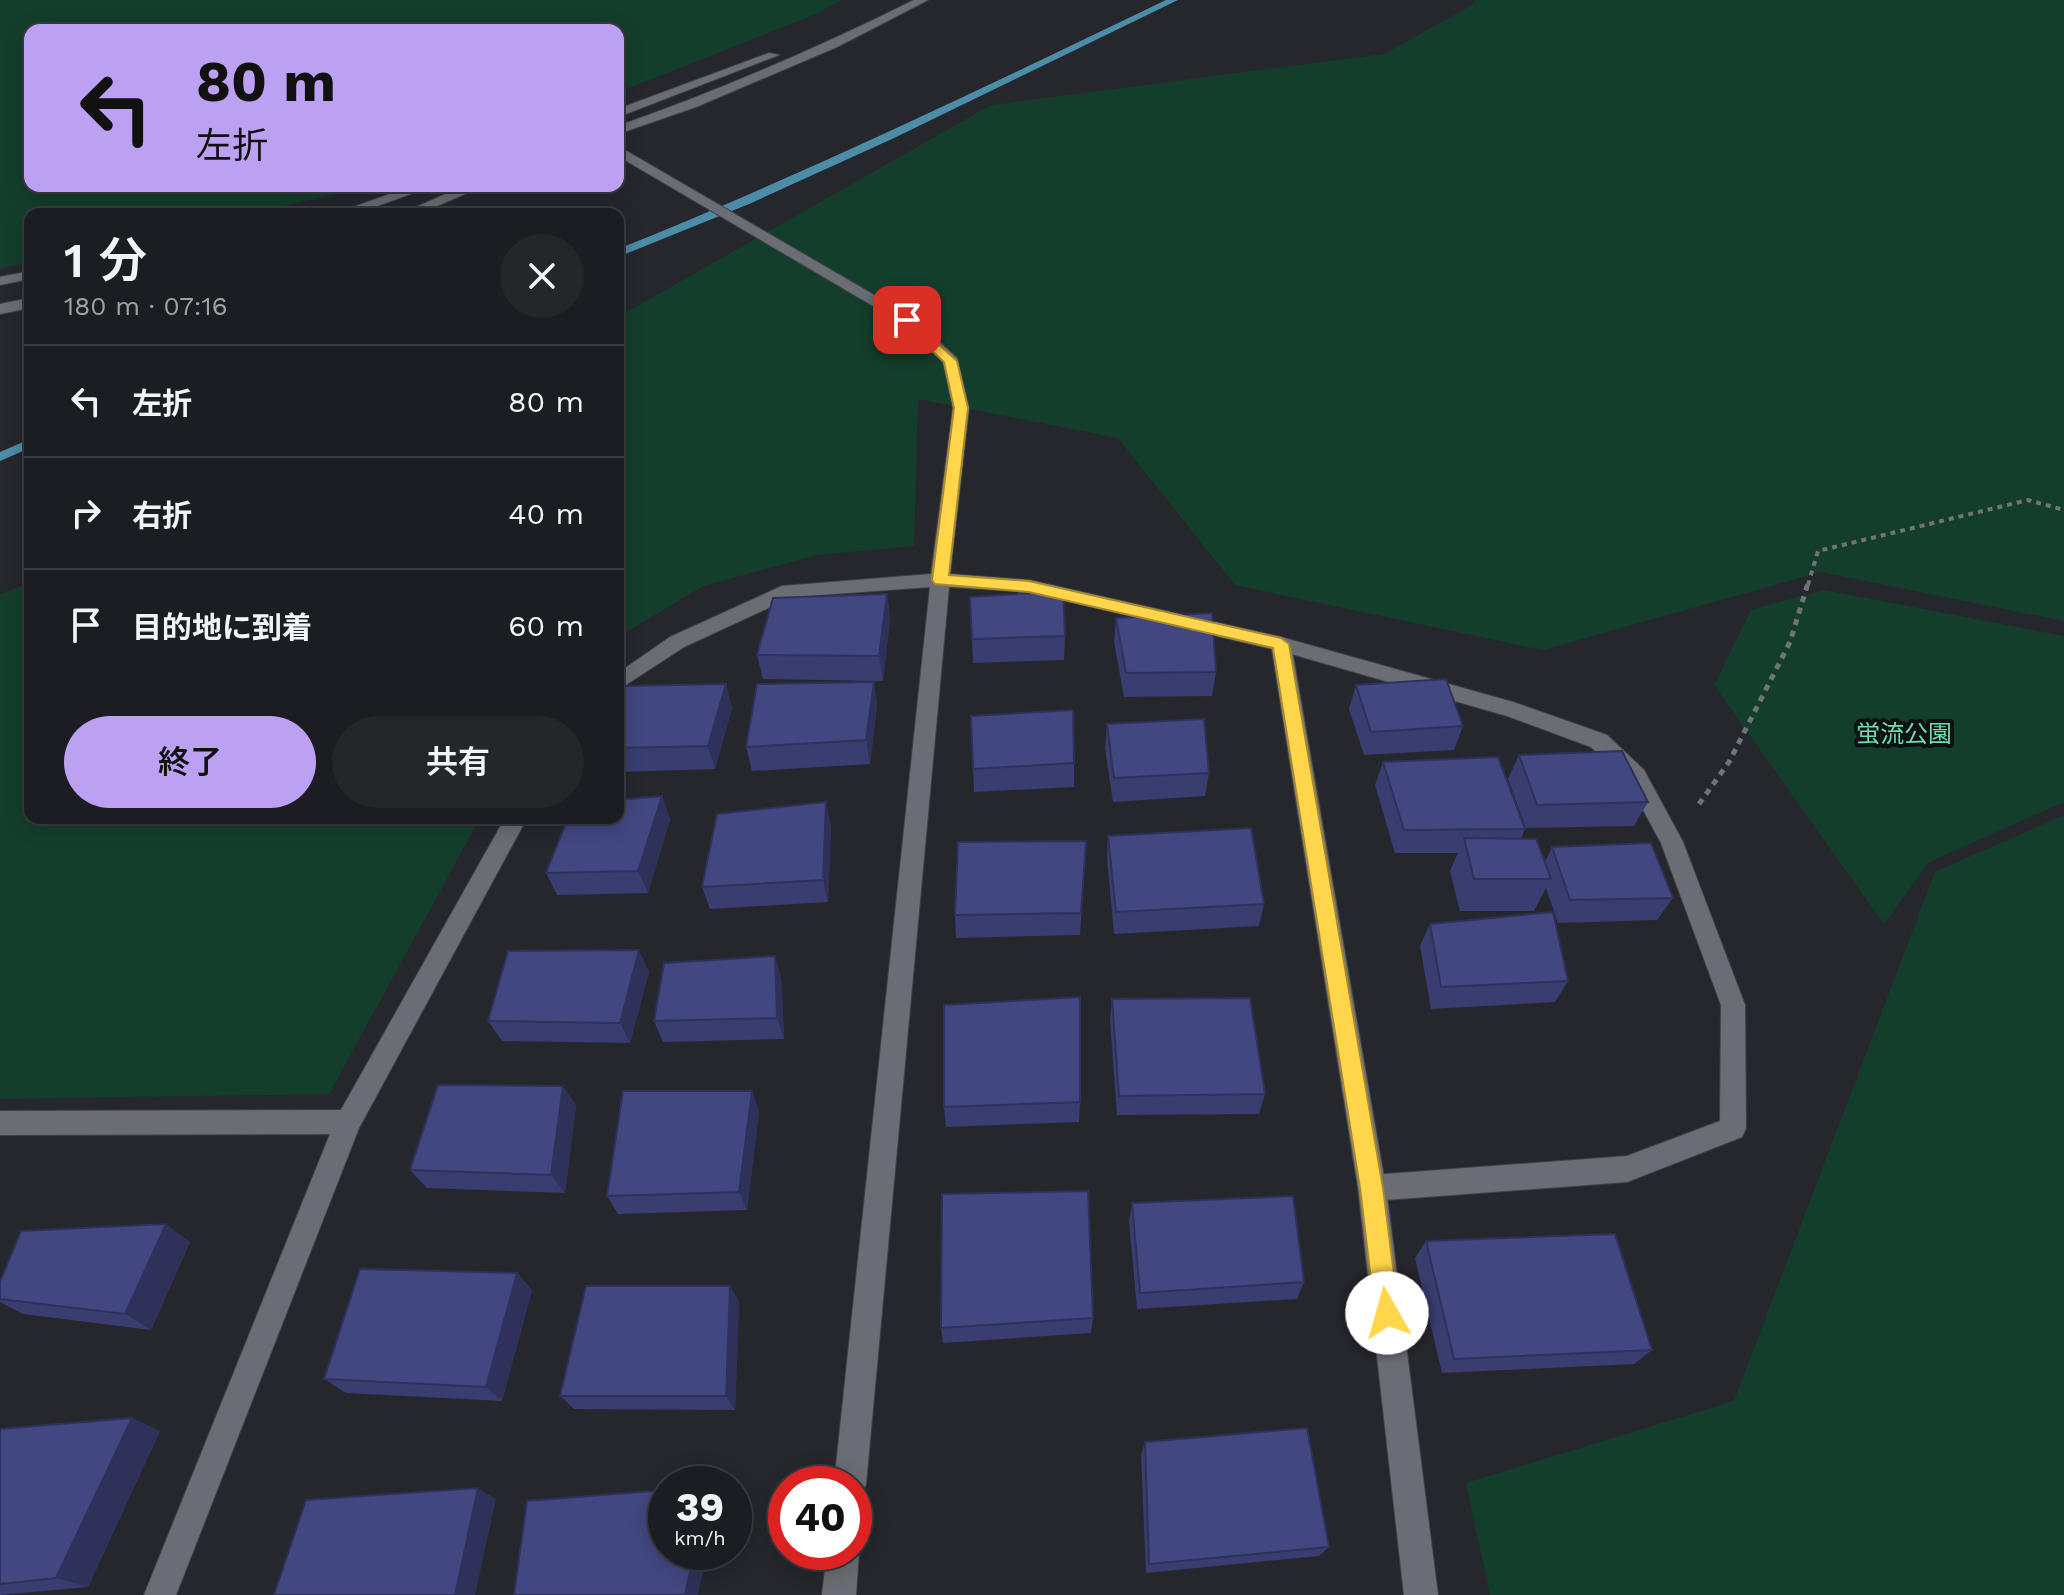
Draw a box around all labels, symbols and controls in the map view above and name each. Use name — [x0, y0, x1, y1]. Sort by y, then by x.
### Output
text: 80 m — [196, 49, 336, 115]
icon: left — [64, 56, 168, 160]
text: 左折 — [196, 125, 268, 167]
text: 1 分 — [64, 232, 147, 289]
button: close — [500, 234, 584, 318]
pin — [873, 286, 941, 354]
text: 180 m · 07:16 — [64, 291, 227, 321]
icon: arrive — [885, 298, 929, 342]
icon: left — [64, 379, 108, 423]
text: 80 m — [508, 384, 584, 419]
text: 左折 — [132, 386, 192, 421]
icon: right — [64, 491, 108, 535]
text: 40 m — [508, 496, 584, 531]
text: 右折 — [132, 498, 192, 533]
icon: arrive — [64, 603, 108, 647]
text: 60 m — [508, 608, 584, 643]
text: 目的地に到着 — [132, 610, 312, 645]
button: 終了 — [64, 716, 316, 808]
button: 共有 — [332, 716, 584, 808]
park label: 蛍流公園 — [1856, 720, 1952, 748]
position arrow — [1345, 1271, 1429, 1355]
speed limit sign: 40 — [768, 1466, 872, 1570]
text: 39 — [676, 1484, 724, 1531]
text: km/h — [674, 1526, 726, 1550]

